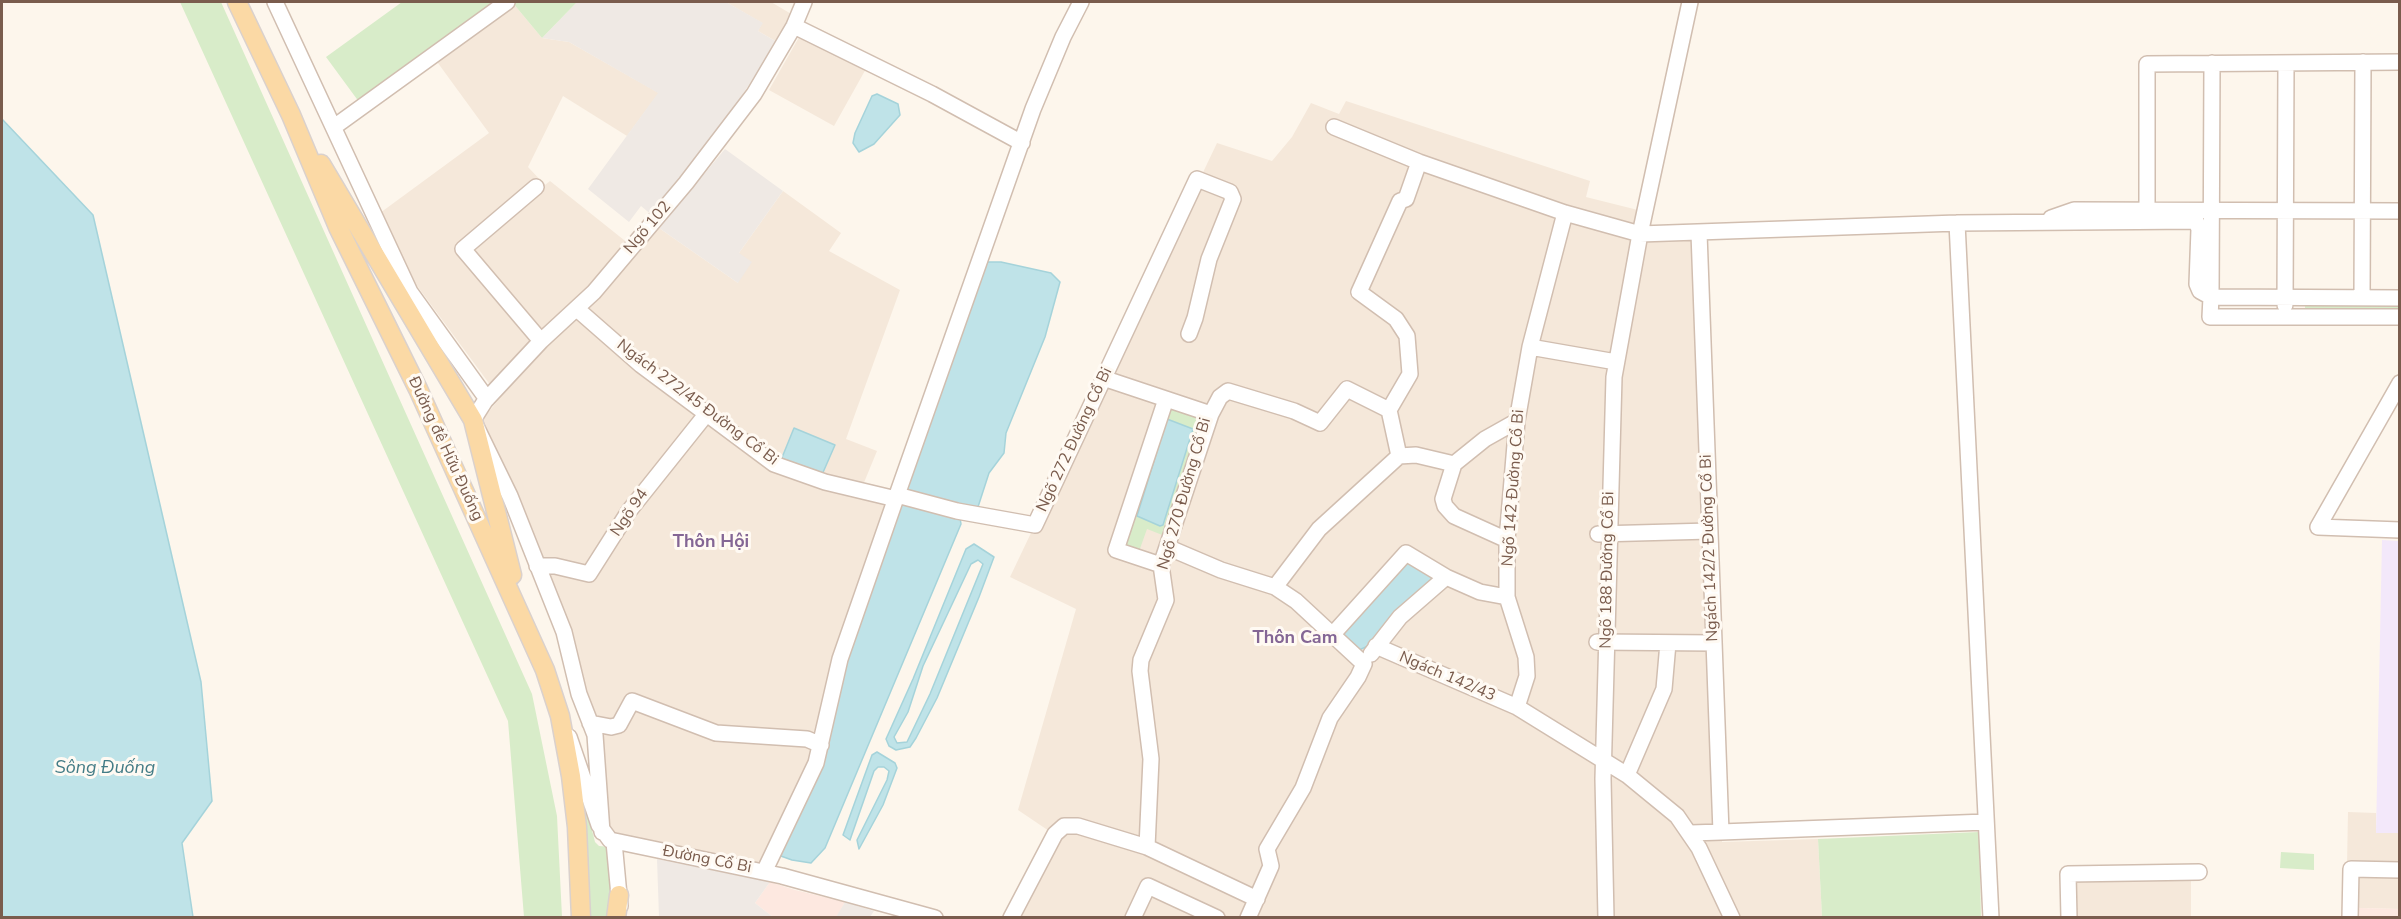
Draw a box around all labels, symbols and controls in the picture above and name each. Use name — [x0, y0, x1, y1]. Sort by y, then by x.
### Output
street label: Ngõ 102 — [620, 198, 676, 258]
street label: Ngách 272/45 Đường Cổ Bi — [613, 336, 781, 470]
street label: Ngõ 272 Đường Cổ Bi — [1033, 365, 1117, 515]
street label: Đường đê Hữu Đuống — [403, 374, 487, 524]
street label: Ngõ 142 Đường Cổ Bi — [1499, 409, 1529, 567]
street label: Ngõ 270 Đường Cổ Bi — [1154, 416, 1216, 572]
street label: Ngách 142/2 Đường Cổ Bi — [1697, 454, 1723, 642]
street label: Ngõ 94 — [607, 485, 653, 541]
street label: Ngõ 188 Đường Cổ Bi — [1597, 491, 1619, 649]
district label: Thôn Hội — [673, 532, 749, 554]
district label: Thôn Cam — [1253, 628, 1337, 650]
street label: Ngách 142/43 — [1396, 648, 1498, 706]
water label: Sông Đuống — [55, 758, 155, 780]
street label: Đường Cổ Bi — [661, 842, 753, 878]

